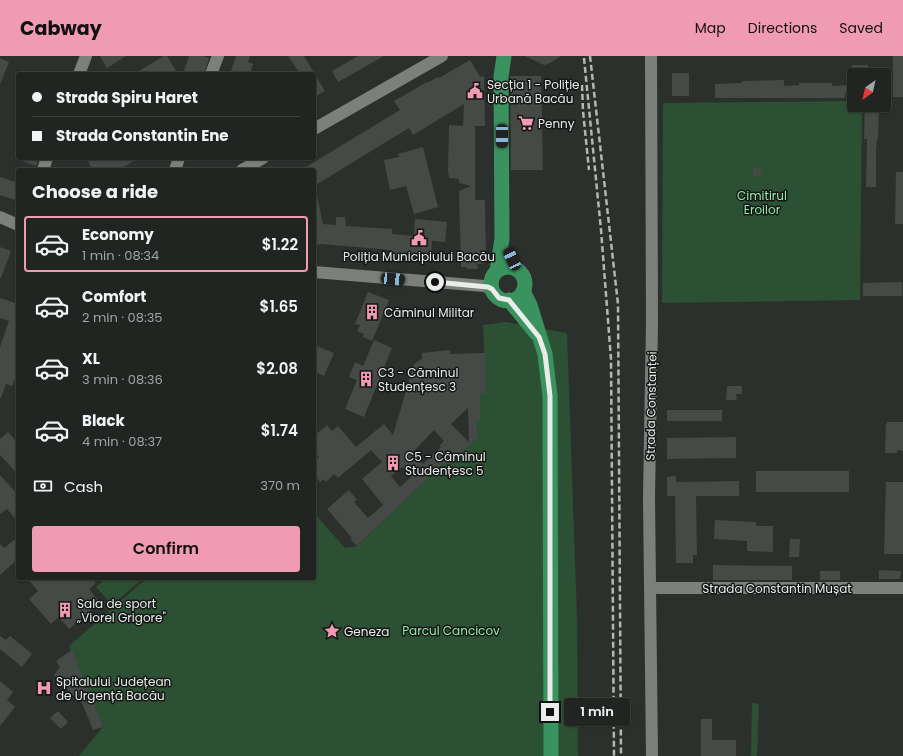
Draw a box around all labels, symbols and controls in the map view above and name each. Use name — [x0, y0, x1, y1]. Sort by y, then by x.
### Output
text: Cabway — [20, 15, 102, 42]
text: Map — [695, 18, 726, 38]
text: Directions — [748, 18, 817, 38]
text: Saved — [839, 18, 883, 38]
north arrow — [847, 68, 891, 112]
map controls — [847, 68, 891, 112]
place label: Secția 1 - Poliție Urbană Bacău — [487, 76, 580, 107]
public building icon: Secția 1 - Poliție Urbană Bacău — [466, 82, 484, 100]
text: Strada Spiru Haret — [56, 87, 198, 108]
supermarket icon: Penny — [517, 114, 535, 132]
place label: Penny — [538, 115, 575, 132]
car — [496, 124, 508, 148]
text: Strada Constantin Ene — [56, 125, 229, 146]
text: Choose a ride — [32, 179, 158, 204]
park label: Cimitirul Eroilor — [737, 187, 787, 218]
text: Economy — [82, 224, 154, 245]
icon: car — [34, 226, 70, 262]
public building icon: Poliția Municipiului Bacău — [410, 229, 428, 247]
text: $1.22 — [262, 234, 298, 255]
text: 1 min · 08:34 — [82, 246, 159, 265]
car — [501, 246, 523, 272]
place label: Poliția Municipiului Bacău — [343, 248, 495, 265]
car — [381, 272, 405, 286]
route start — [426, 273, 444, 291]
text: Comfort — [82, 286, 146, 307]
icon: car — [34, 288, 70, 324]
text: $1.65 — [260, 296, 298, 317]
building icon: Căminul Militar — [363, 303, 381, 321]
place label: Căminul Militar — [384, 304, 475, 321]
text: 2 min · 08:35 — [82, 308, 163, 327]
text: XL — [82, 348, 100, 369]
icon: car — [34, 350, 70, 386]
street label: Strada Constanței — [642, 351, 660, 461]
text: $2.08 — [256, 358, 298, 379]
place label: C3 - Căminul Studențesc 3 — [378, 364, 458, 395]
text: 3 min · 08:36 — [82, 370, 163, 389]
building icon: C3 - Căminul Studențesc 3 — [357, 370, 375, 388]
text: Black — [82, 410, 125, 431]
icon: car — [34, 412, 70, 448]
text: $1.74 — [261, 420, 298, 441]
text: 4 min · 08:37 — [82, 432, 162, 451]
place label: C5 - Căminul Studențesc 5 — [405, 448, 486, 479]
building icon: C5 - Căminul Studențesc 5 — [384, 454, 402, 472]
icon: cash — [32, 475, 54, 497]
text: Cash — [64, 476, 103, 497]
text: 370 m — [260, 476, 300, 495]
button: Confirm — [32, 526, 300, 572]
street label: Strada Constantin Mușat — [702, 580, 852, 597]
place label: Sala de sport „Viorel Grigore" — [76, 595, 166, 626]
building icon: Sala de sport „Viorel Grigore" — [56, 601, 74, 619]
place icon: Geneza — [323, 622, 341, 640]
park label: Parcul Cancicov — [402, 622, 500, 639]
place label: Geneza — [344, 623, 389, 640]
place label: Spitalului Județean de Urgență Bacău — [56, 673, 171, 704]
hospital icon: Spitalului Județean de Urgență Bacău — [35, 679, 53, 697]
callout: 1 min — [564, 698, 630, 726]
text: 1 min — [580, 702, 614, 721]
route end — [541, 703, 559, 721]

